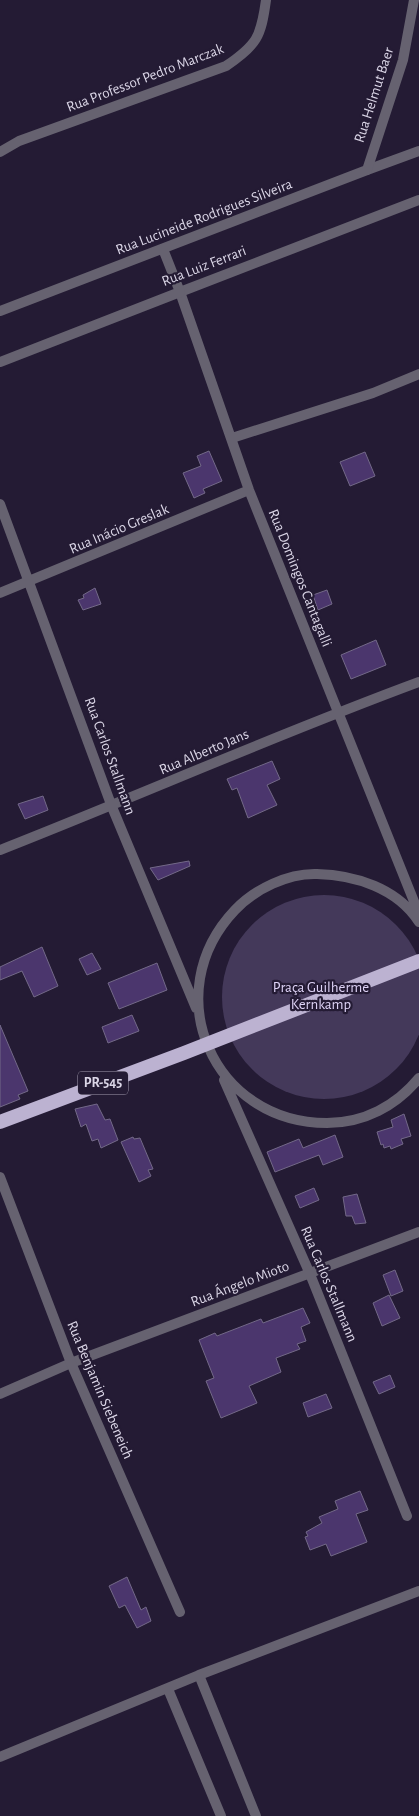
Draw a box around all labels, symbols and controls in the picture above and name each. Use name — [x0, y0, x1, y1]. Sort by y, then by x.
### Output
street label: Rua Professor Pedro Marczak — [64, 41, 226, 115]
street label: Rua Helmut Baer — [352, 45, 397, 145]
street label: Rua Lucineide Rodrigues Silveira — [114, 176, 294, 258]
street label: Rua Luiz Ferrari — [160, 243, 248, 289]
street label: Rua Inácio Greslak — [67, 501, 171, 557]
street label: Rua Domingos Cantagalli — [265, 507, 335, 649]
street label: Rua Carlos Stallmann — [82, 695, 138, 817]
street label: Rua Alberto Jans — [157, 726, 251, 778]
park label: Praça Guilherme Kernkamp — [273, 980, 369, 1012]
road number: PR-545 — [78, 1072, 128, 1094]
street label: Rua Carlos Stallmann — [298, 1224, 360, 1344]
street label: Rua Ángelo Mioto — [188, 1257, 291, 1310]
street label: Rua Benjamin Siebeneich — [64, 1319, 136, 1461]

